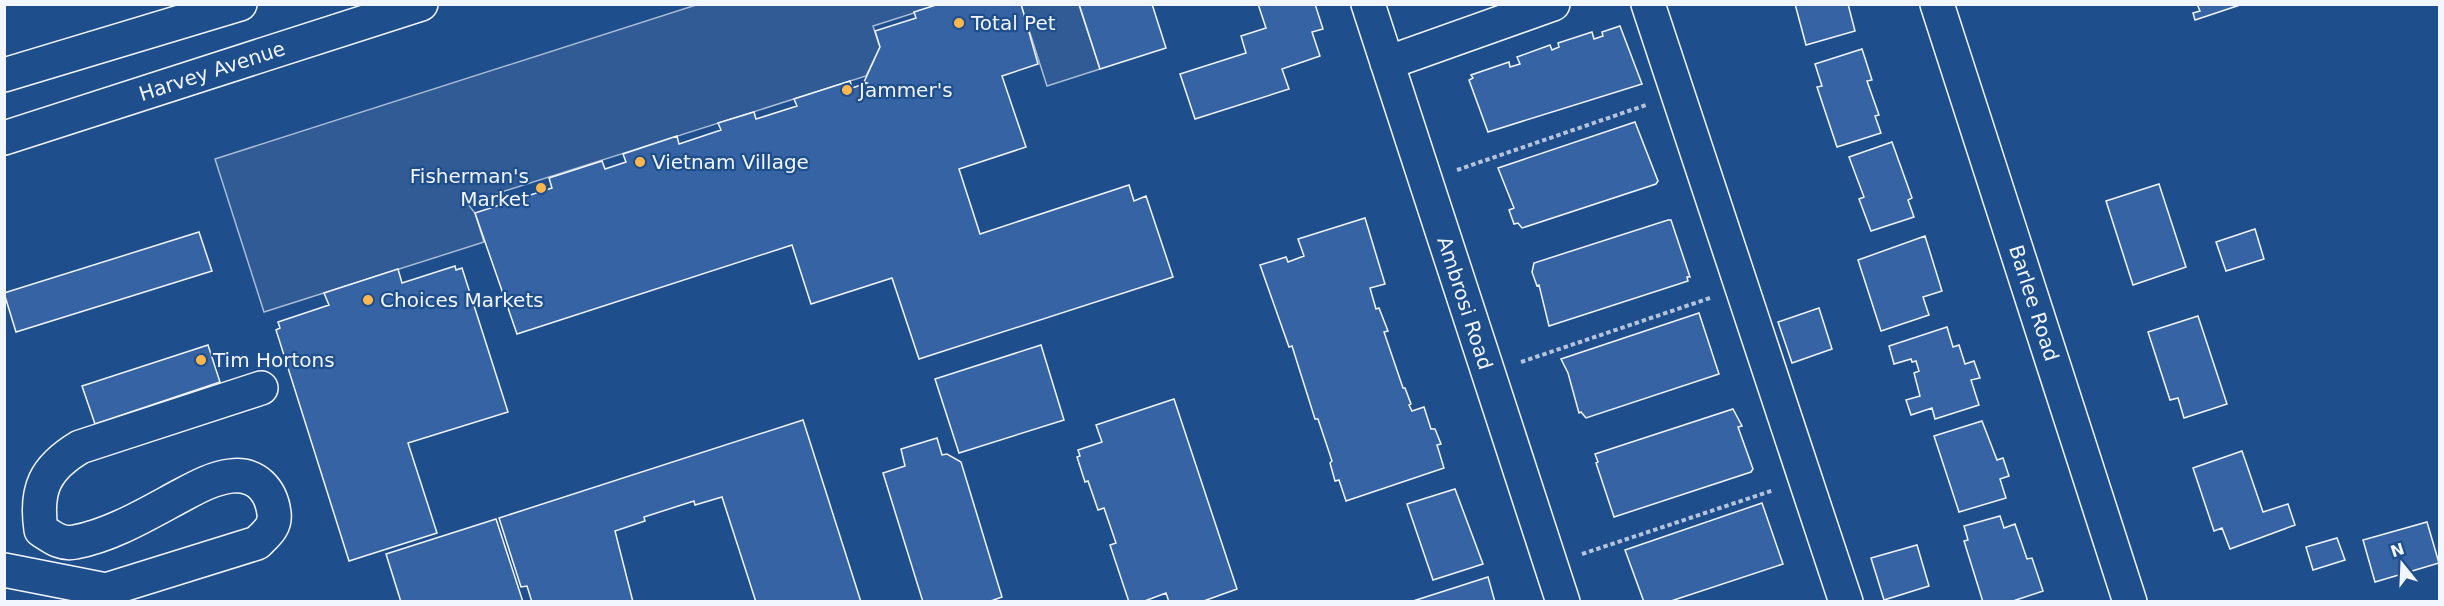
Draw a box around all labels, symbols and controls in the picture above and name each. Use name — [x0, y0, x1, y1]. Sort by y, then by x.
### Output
place label: Total Pet — [970, 11, 1056, 35]
marker: Total Pet — [952, 16, 966, 30]
street label: Harvey Avenue — [136, 36, 288, 106]
place label: Jammer's — [857, 78, 953, 102]
marker: Jammer's — [840, 83, 854, 97]
place label: Vietnam Village — [652, 150, 809, 174]
marker: Vietnam Village — [633, 155, 647, 169]
place label: Fisherman's Market — [410, 164, 529, 211]
marker: Fisherman's Market — [534, 181, 548, 195]
street label: Ambrosi Road — [1432, 233, 1498, 373]
street label: Barlee Road — [2004, 242, 2064, 364]
place label: Choices Markets — [380, 288, 544, 312]
marker: Choices Markets — [361, 293, 375, 307]
place label: Tim Hortons — [212, 348, 335, 372]
marker: Tim Hortons — [194, 353, 208, 367]
north arrow — [2372, 534, 2432, 594]
text: N — [2388, 539, 2407, 561]

